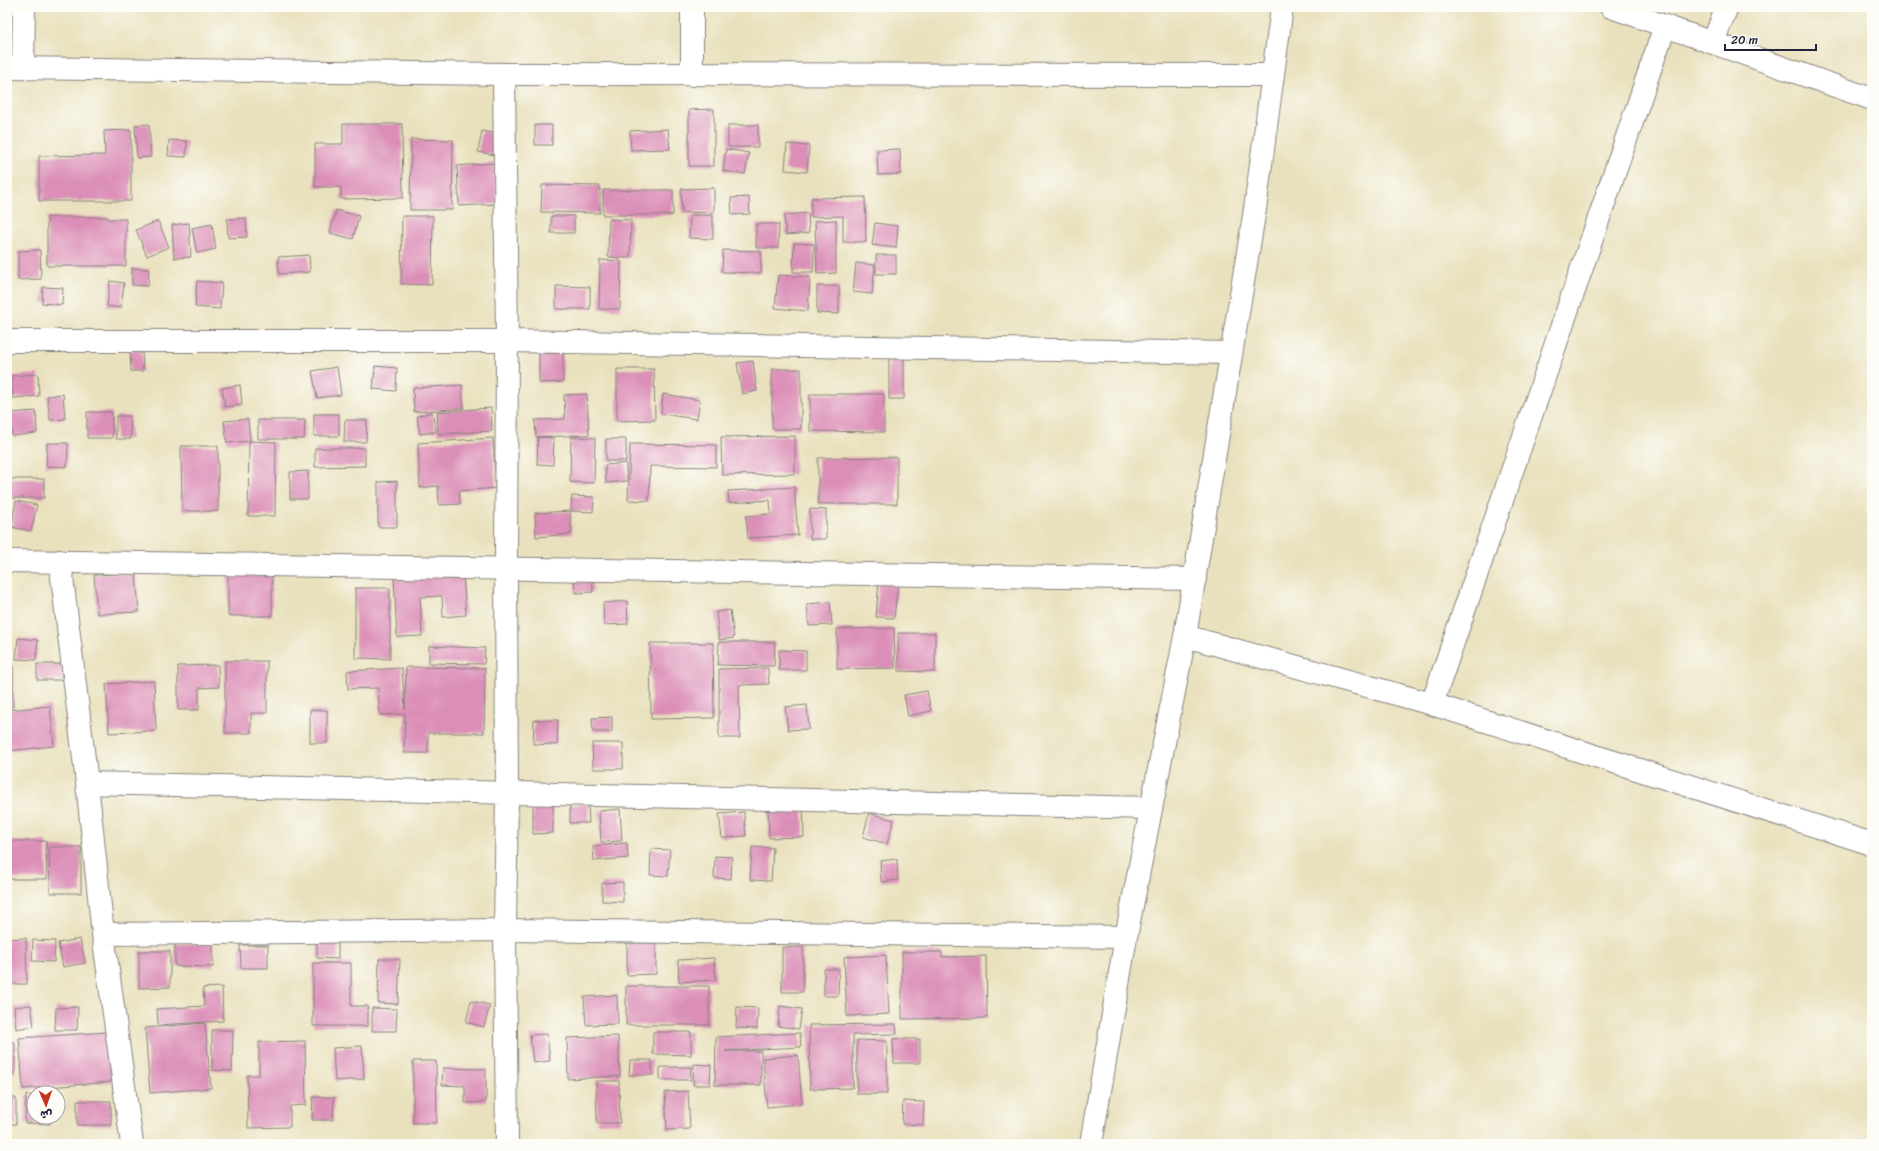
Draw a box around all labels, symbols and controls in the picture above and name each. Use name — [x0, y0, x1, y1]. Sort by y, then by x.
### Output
scale bar — [1725, 26, 1816, 52]
text: 20 m — [1731, 29, 1758, 51]
north arrow — [26, 1085, 66, 1125]
text: ش — [40, 1105, 53, 1124]

